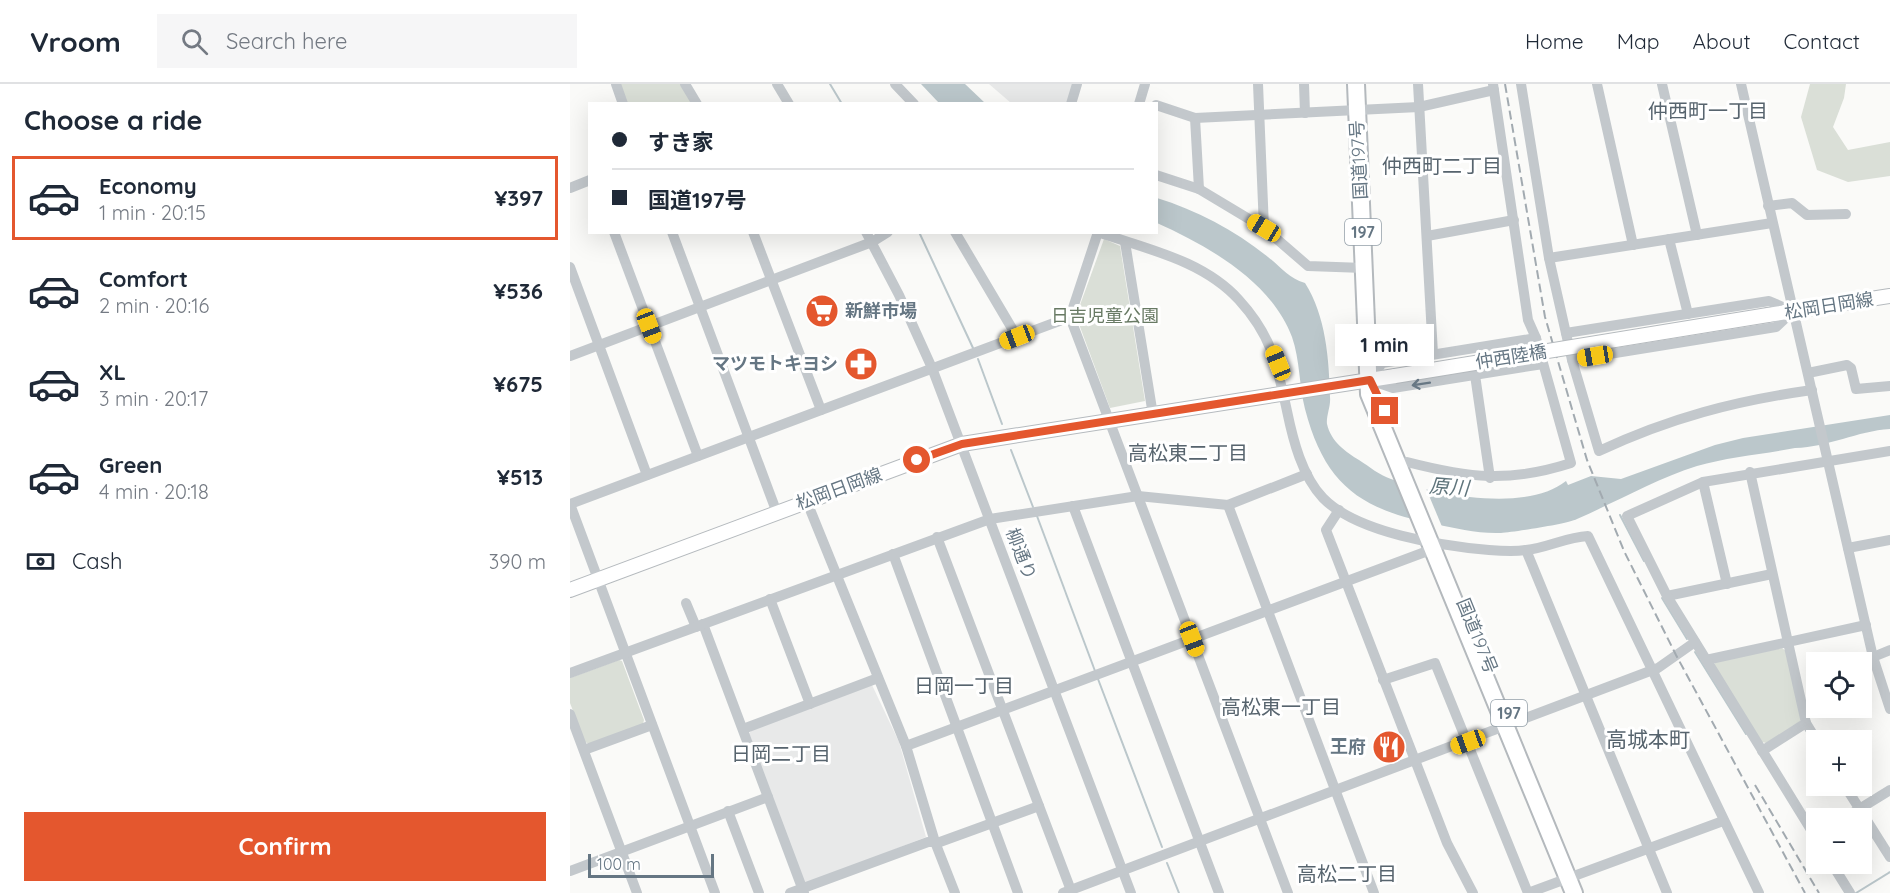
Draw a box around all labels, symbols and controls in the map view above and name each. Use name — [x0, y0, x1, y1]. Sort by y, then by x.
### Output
search box — [157, 14, 577, 68]
text: Vroom — [30, 24, 121, 59]
icon: search — [178, 25, 211, 58]
text: Search here — [226, 27, 347, 55]
text: Home — [1525, 28, 1584, 54]
text: Map — [1617, 28, 1660, 54]
text: About — [1693, 28, 1751, 54]
text: Contact — [1784, 28, 1860, 54]
district label: 仲西町一丁目 — [1648, 98, 1768, 123]
text: Choose a ride — [24, 103, 202, 137]
street label: 国道197号 — [1345, 120, 1372, 200]
text: すき家 — [648, 128, 714, 156]
district label: 仲西町二丁目 — [1382, 153, 1502, 178]
icon: car — [27, 171, 81, 225]
text: Economy — [99, 172, 197, 200]
text: ¥397 — [494, 184, 543, 212]
text: 国道197号 — [648, 186, 746, 214]
text: 1 min · 20:15 — [99, 200, 206, 225]
car — [1244, 211, 1284, 245]
road number: 197 — [1345, 219, 1381, 245]
icon: car — [27, 264, 81, 318]
text: Comfort — [99, 265, 188, 293]
text: ¥536 — [493, 277, 543, 305]
street label: 松岡日岡線 — [1783, 287, 1875, 324]
text: 2 min · 20:16 — [99, 293, 209, 318]
supermarket icon: 新鮮市場 — [804, 293, 840, 329]
place label: 新鮮市場 — [845, 299, 917, 322]
park label: 日吉児童公園 — [1051, 304, 1159, 327]
car — [634, 306, 664, 346]
car — [997, 322, 1037, 352]
callout: 1 min — [1336, 324, 1434, 366]
text: 1 min — [1360, 332, 1409, 357]
street label: 仲西陸橋 — [1474, 340, 1548, 373]
car — [1263, 343, 1293, 383]
car — [1576, 344, 1614, 368]
pharmacy icon: マツモトキヨシ — [843, 346, 879, 382]
place label: マツモトキヨシ — [712, 352, 838, 375]
icon: car — [27, 357, 81, 411]
text: XL — [99, 358, 126, 386]
text: ¥675 — [493, 370, 543, 398]
one-way arrow — [1412, 378, 1432, 389]
text: 3 min · 20:17 — [99, 386, 208, 411]
route end — [1371, 397, 1398, 424]
district label: 高松東二丁目 — [1128, 440, 1248, 465]
route start — [903, 446, 930, 473]
icon: car — [27, 450, 81, 504]
text: Green — [99, 451, 162, 479]
street label: 松岡日岡線 — [793, 462, 885, 515]
text: ¥513 — [497, 463, 543, 491]
water label: 原川 — [1428, 473, 1472, 501]
text: 4 min · 20:18 — [99, 479, 209, 504]
street label: 柳通り — [1001, 524, 1042, 583]
icon: cash — [24, 545, 57, 578]
text: Cash — [72, 547, 123, 575]
text: 390 m — [489, 549, 546, 574]
street label: 国道197号 — [1452, 595, 1503, 677]
car — [1177, 619, 1207, 659]
map controls — [1806, 652, 1872, 874]
button: locate — [1806, 652, 1872, 718]
district label: 日岡一丁目 — [914, 673, 1014, 698]
district label: 高松東一丁目 — [1221, 694, 1341, 719]
road number: 197 — [1491, 700, 1527, 726]
district label: 高城本町 — [1606, 726, 1690, 752]
car — [1448, 727, 1488, 757]
restaurant icon: 王府 — [1371, 729, 1407, 765]
button: + — [1806, 730, 1872, 796]
place label: 王府 — [1330, 735, 1366, 758]
district label: 日岡二丁目 — [731, 741, 831, 766]
button: − — [1806, 808, 1872, 874]
button: Confirm — [24, 812, 546, 881]
scale bar — [588, 851, 714, 878]
text: 100 m — [597, 854, 641, 874]
district label: 高松二丁目 — [1297, 861, 1397, 886]

